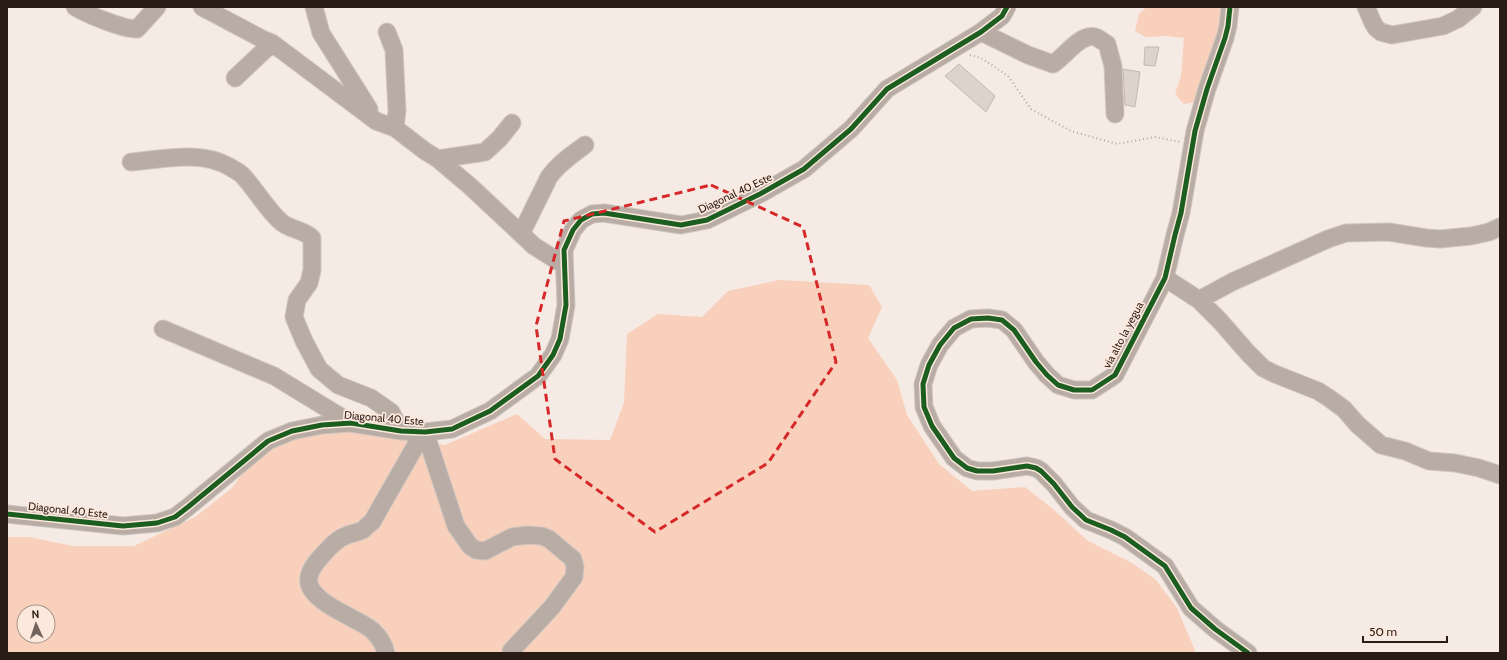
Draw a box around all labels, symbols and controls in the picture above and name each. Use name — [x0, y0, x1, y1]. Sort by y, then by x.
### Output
street label: Diagonal 40 Este — [696, 170, 775, 216]
street label: via alto la yegua — [1100, 299, 1147, 371]
street label: Diagonal 40 Este — [344, 408, 425, 428]
street label: Diagonal 40 Este — [28, 499, 109, 521]
north arrow — [16, 604, 56, 644]
text: N — [31, 607, 40, 621]
scale bar — [1363, 618, 1447, 644]
text: 50 m — [1369, 624, 1397, 639]

